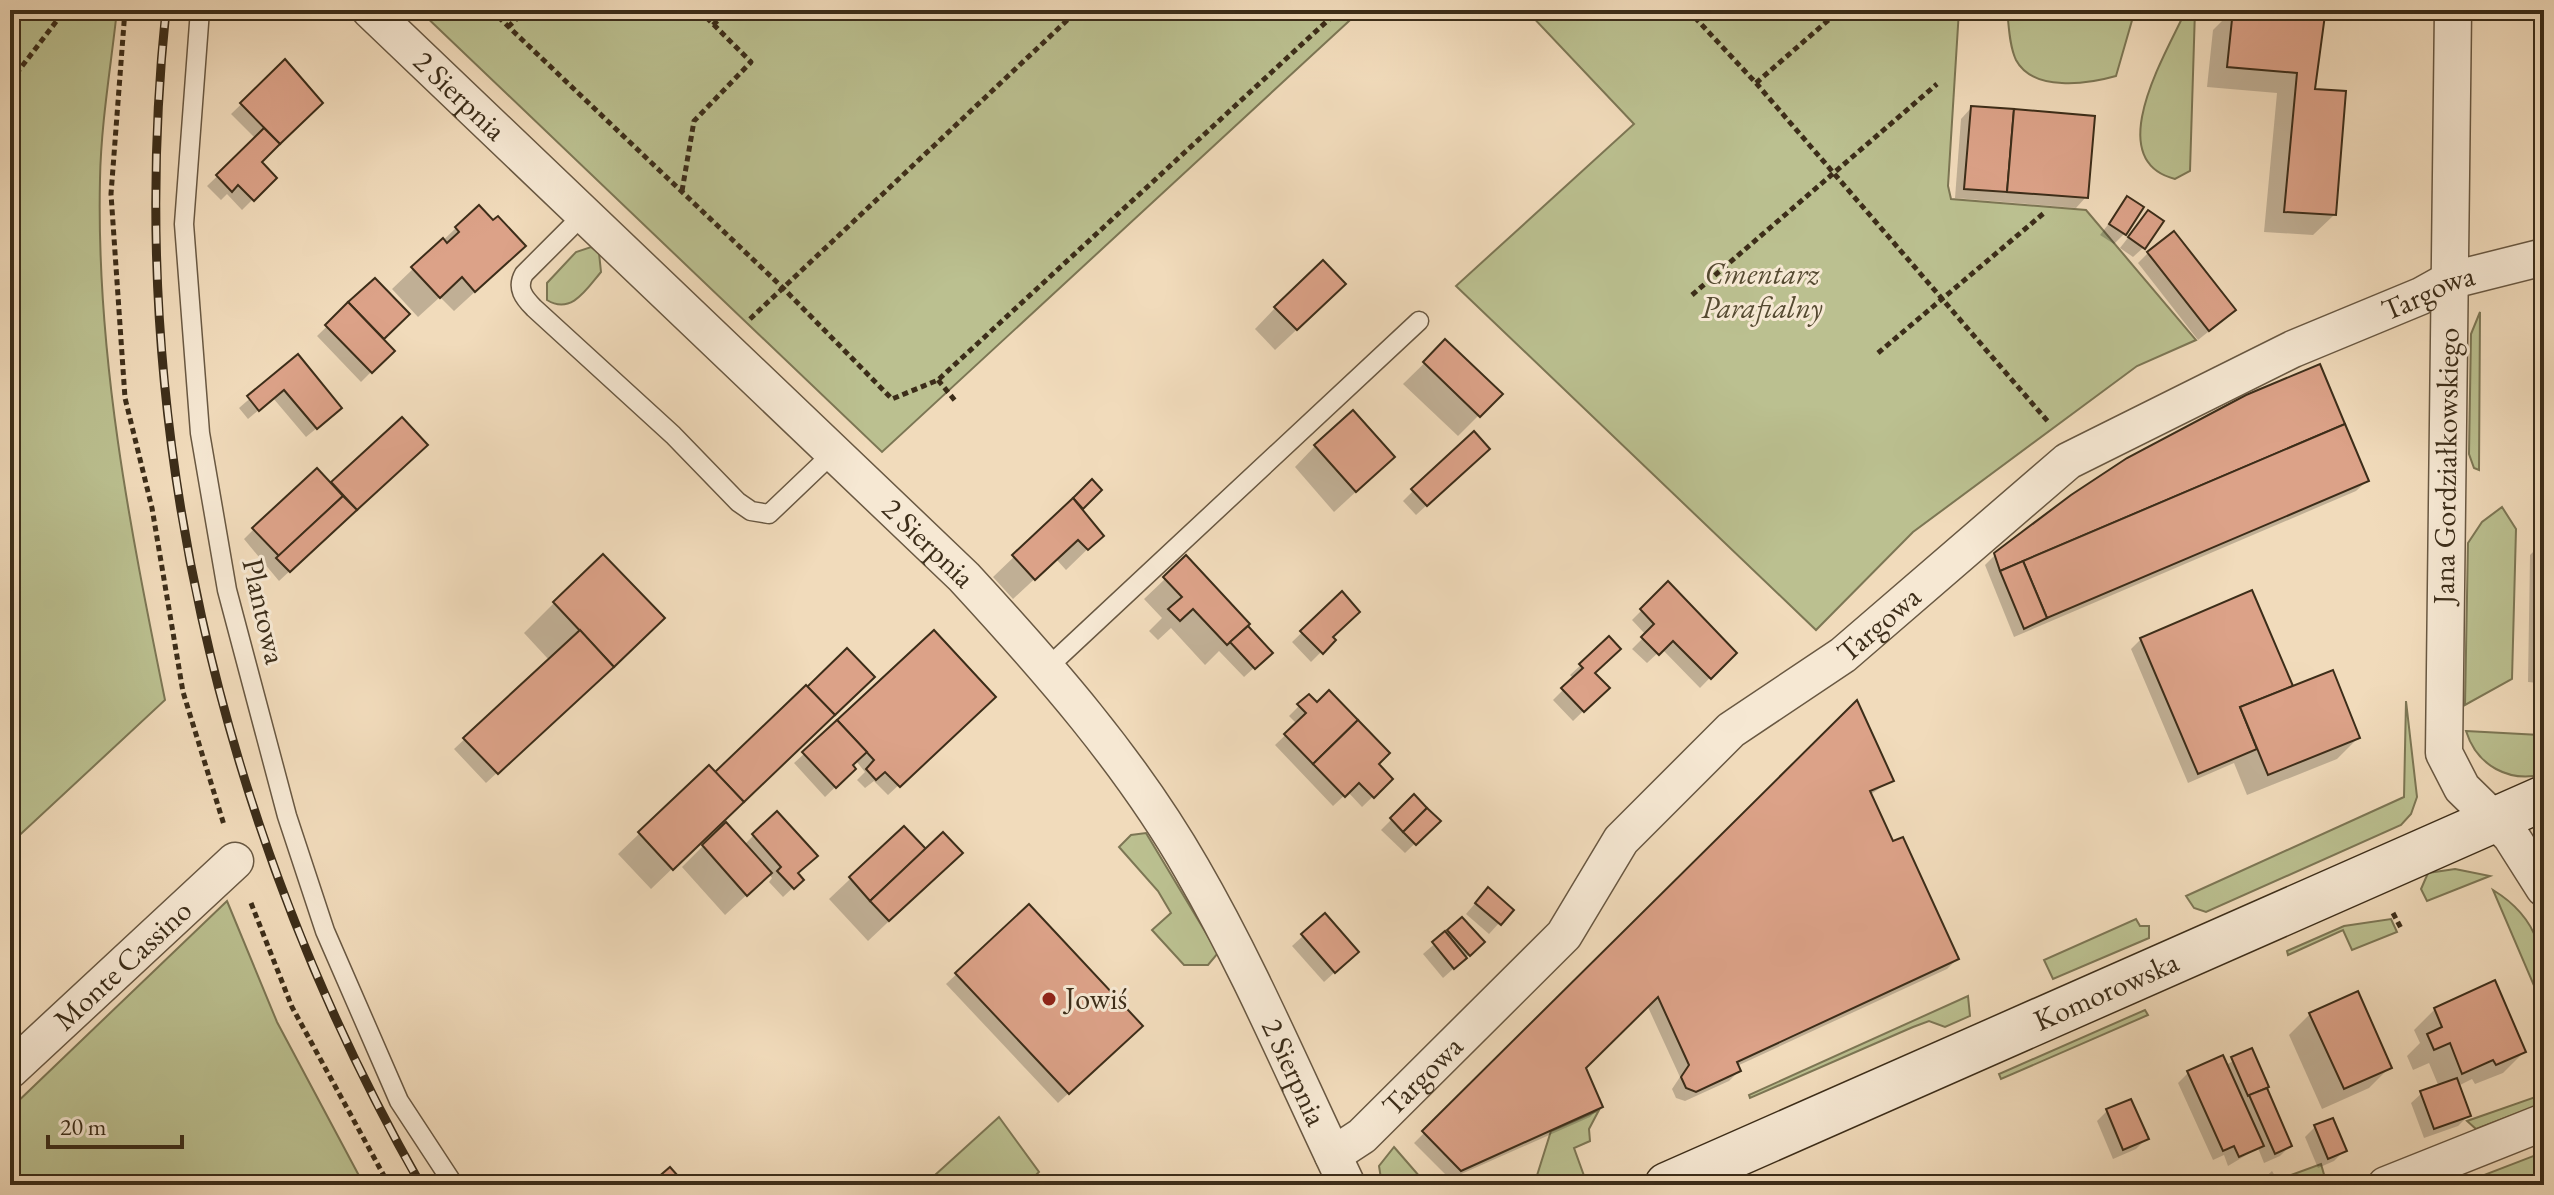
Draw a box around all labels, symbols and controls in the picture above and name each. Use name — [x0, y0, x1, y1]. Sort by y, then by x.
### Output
street label: 2 Sierpnia — [405, 42, 515, 149]
park label: Cmentarz Parafialny — [1701, 254, 1823, 327]
street label: Targowa — [2375, 255, 2478, 329]
street label: Jana Gordziałkowskiego — [2424, 327, 2467, 608]
street label: 2 Sierpnia — [874, 489, 984, 596]
street label: Plantowa — [233, 554, 296, 668]
street label: Targowa — [1828, 577, 1928, 671]
street label: Monte Cassino — [45, 891, 200, 1039]
street label: Komorowska — [2028, 942, 2184, 1040]
place label: Jowiś — [1062, 979, 1128, 1018]
marker: Jowiś — [1040, 990, 1058, 1008]
street label: 2 Sierpnia — [1253, 1012, 1336, 1132]
street label: Targowa — [1373, 1027, 1471, 1124]
scale bar — [48, 1099, 182, 1149]
text: 20 m — [60, 1111, 107, 1142]

